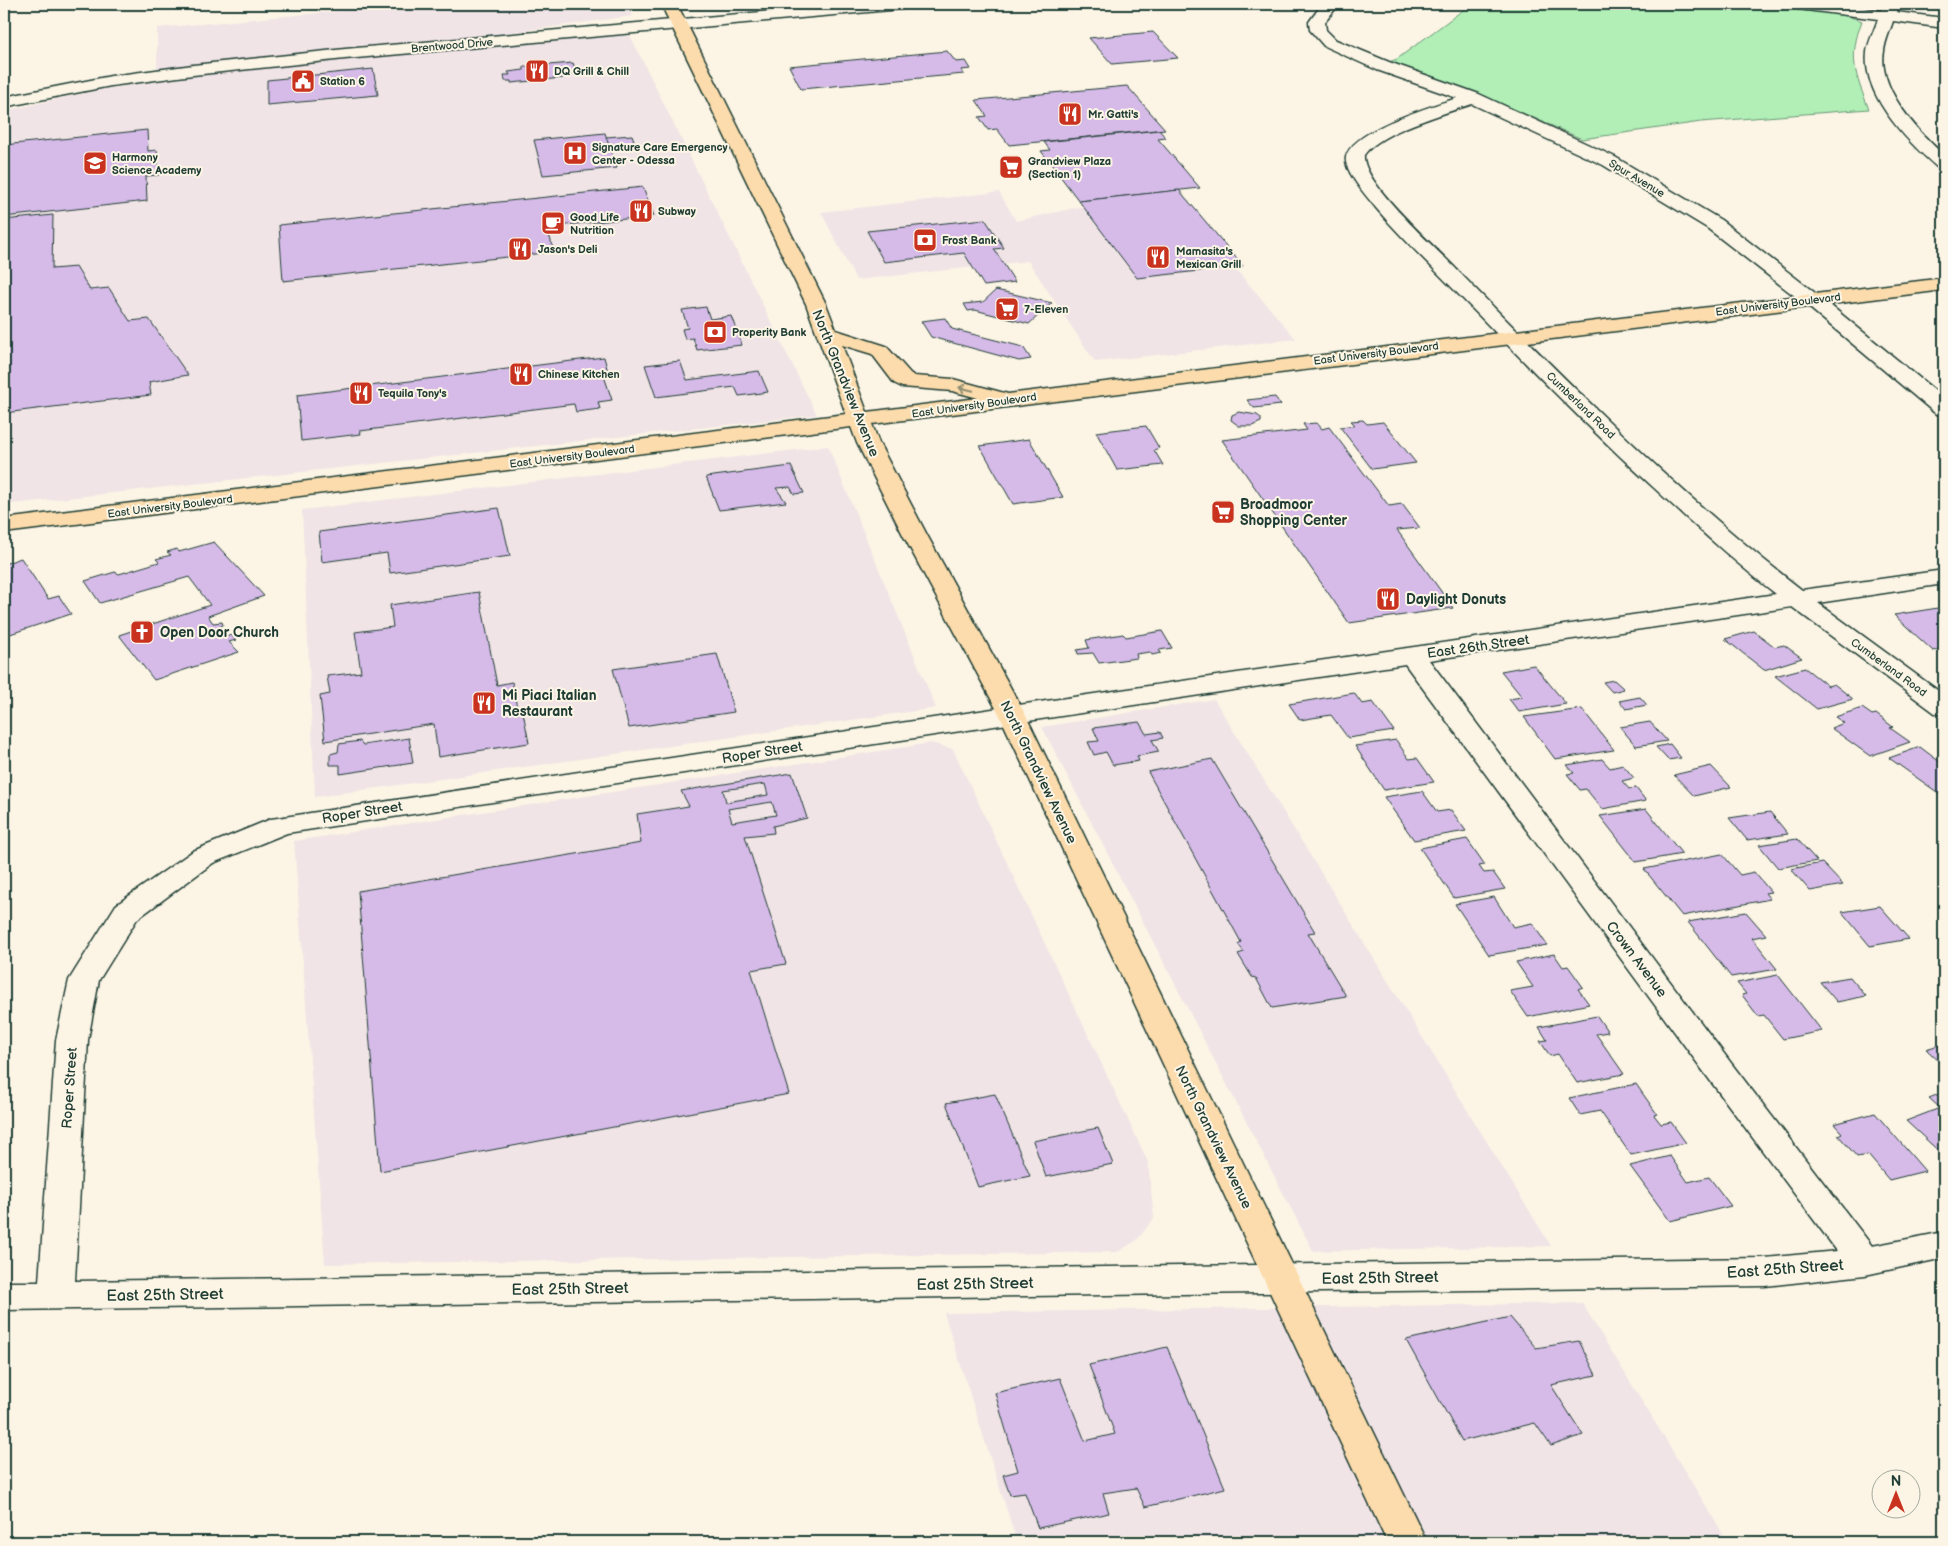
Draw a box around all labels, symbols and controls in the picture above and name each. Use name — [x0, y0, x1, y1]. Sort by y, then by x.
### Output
street label: Brentwood Drive — [410, 35, 494, 56]
restaurant icon: DQ Grill & Chill — [524, 58, 550, 84]
place label: DQ Grill & Chill — [554, 65, 629, 78]
public building icon: Station 6 — [290, 68, 316, 94]
place label: Station 6 — [320, 75, 365, 88]
restaurant icon: Mr. Gatti's — [1057, 101, 1083, 127]
place label: Mr. Gatti's — [1088, 108, 1139, 121]
hospital icon: Signature Care Emergency Center - Odessa — [562, 140, 588, 166]
place label: Signature Care Emergency Center - Odessa — [592, 141, 728, 167]
school or university icon: Harmony Science Academy — [82, 150, 108, 176]
place label: Harmony Science Academy — [112, 151, 201, 177]
supermarket icon: Grandview Plaza (Section 1) — [998, 154, 1024, 180]
place label: Grandview Plaza (Section 1) — [1028, 155, 1111, 181]
street label: Spur Avenue — [1606, 157, 1667, 200]
restaurant icon: Subway — [628, 198, 654, 224]
place label: Subway — [658, 205, 696, 218]
cafe icon: Good Life Nutrition — [540, 210, 566, 236]
place label: Good Life Nutrition — [570, 211, 619, 237]
bank icon: Frost Bank — [912, 227, 938, 253]
place label: Frost Bank — [942, 234, 997, 247]
restaurant icon: Jason's Deli — [507, 236, 533, 262]
place label: Jason's Deli — [538, 243, 598, 256]
restaurant icon: Mamasita's Mexican Grill — [1145, 244, 1171, 270]
place label: Mamasita's Mexican Grill — [1176, 245, 1242, 271]
street label: East University Boulevard — [1715, 290, 1841, 319]
supermarket icon: 7-Eleven — [994, 296, 1020, 322]
place label: 7-Eleven — [1024, 303, 1068, 316]
street label: North Grandview Avenue — [808, 307, 883, 459]
bank icon: Properity Bank — [702, 319, 728, 345]
place label: Properity Bank — [732, 326, 807, 339]
street label: East University Boulevard — [1313, 339, 1439, 368]
restaurant icon: Chinese Kitchen — [508, 361, 534, 387]
place label: Chinese Kitchen — [538, 368, 620, 381]
street label: Cumberland Road — [1544, 369, 1618, 441]
restaurant icon: Tequila Tony's — [348, 380, 374, 406]
one-way arrow — [958, 383, 974, 393]
place label: Tequila Tony's — [378, 387, 447, 400]
street label: East University Boulevard — [911, 390, 1037, 421]
street label: East University Boulevard — [509, 442, 635, 471]
street label: East University Boulevard — [107, 492, 233, 521]
place label: Broadmoor Shopping Center — [1240, 496, 1347, 529]
supermarket icon: Broadmoor Shopping Center — [1210, 499, 1236, 525]
restaurant icon: Daylight Donuts — [1375, 586, 1401, 612]
place label: Daylight Donuts — [1406, 591, 1506, 608]
church icon: Open Door Church — [129, 619, 155, 645]
place label: Open Door Church — [160, 624, 279, 641]
street label: East 26th Street — [1426, 631, 1531, 662]
street label: Cumberland Road — [1848, 636, 1929, 699]
place label: Mi Piaci Italian Restaurant — [502, 687, 597, 720]
restaurant icon: Mi Piaci Italian Restaurant — [471, 690, 497, 716]
street label: North Grandview Avenue — [996, 698, 1081, 847]
street label: Roper Street — [721, 738, 804, 767]
street label: Roper Street — [321, 798, 404, 827]
street label: Crown Avenue — [1603, 918, 1671, 1001]
street label: Roper Street — [58, 1046, 81, 1129]
street label: North Grandview Avenue — [1171, 1063, 1256, 1212]
street label: East 25th Street — [1726, 1256, 1844, 1283]
street label: East 25th Street — [1321, 1268, 1439, 1289]
street label: East 25th Street — [916, 1274, 1034, 1295]
street label: East 25th Street — [511, 1279, 629, 1300]
street label: East 25th Street — [106, 1285, 224, 1306]
north arrow — [1870, 1468, 1920, 1518]
text: N — [1891, 1473, 1901, 1490]

